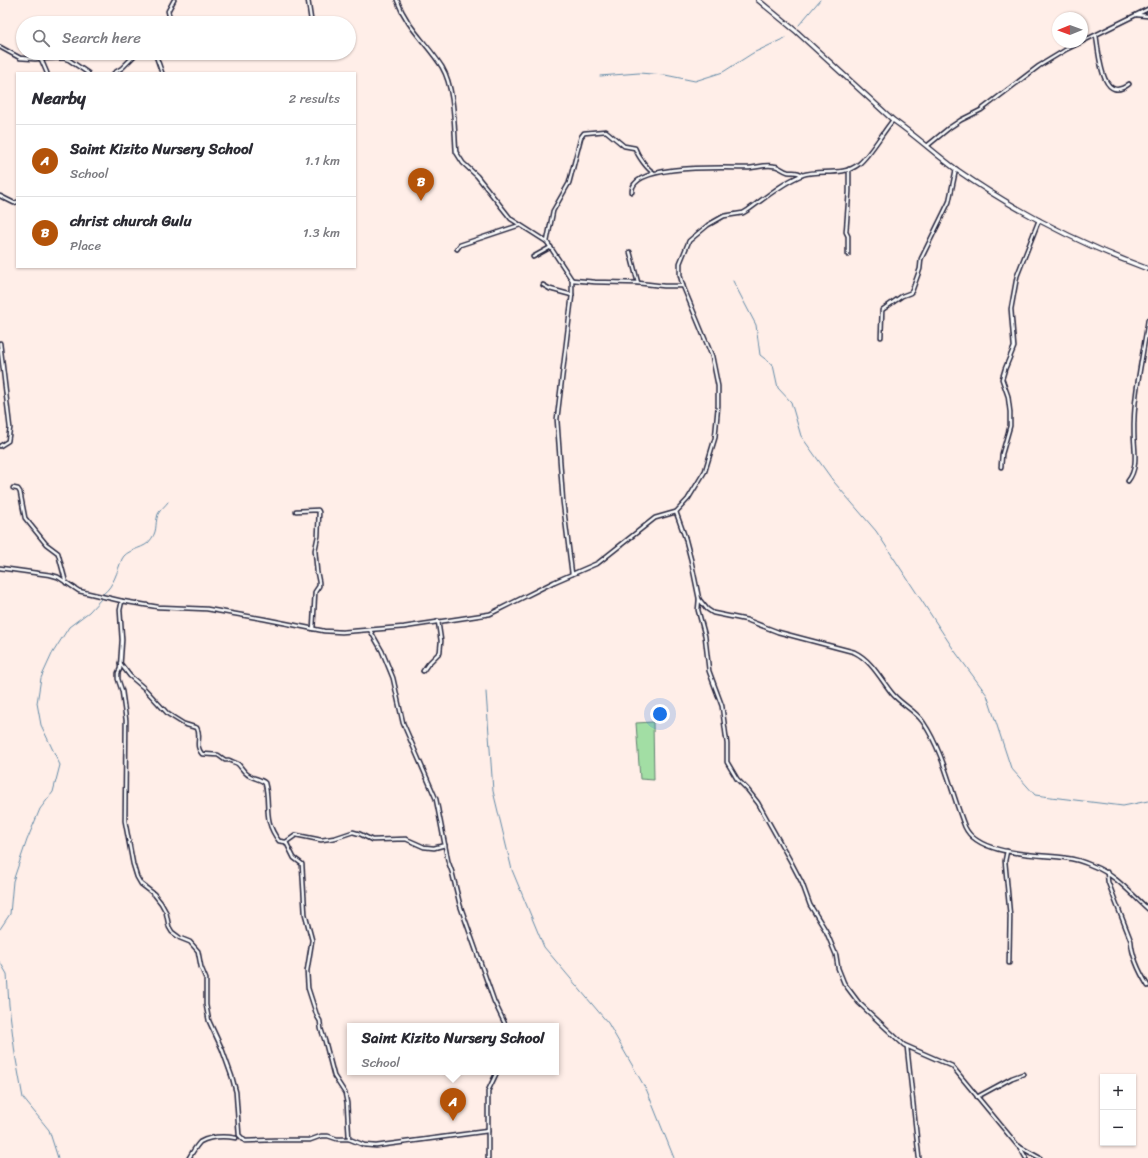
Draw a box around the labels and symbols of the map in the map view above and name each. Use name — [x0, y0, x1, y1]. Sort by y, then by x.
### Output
north arrow — [1052, 12, 1088, 48]
pin: B — [408, 168, 434, 201]
your location — [650, 704, 670, 724]
pin: A — [440, 1088, 466, 1121]

